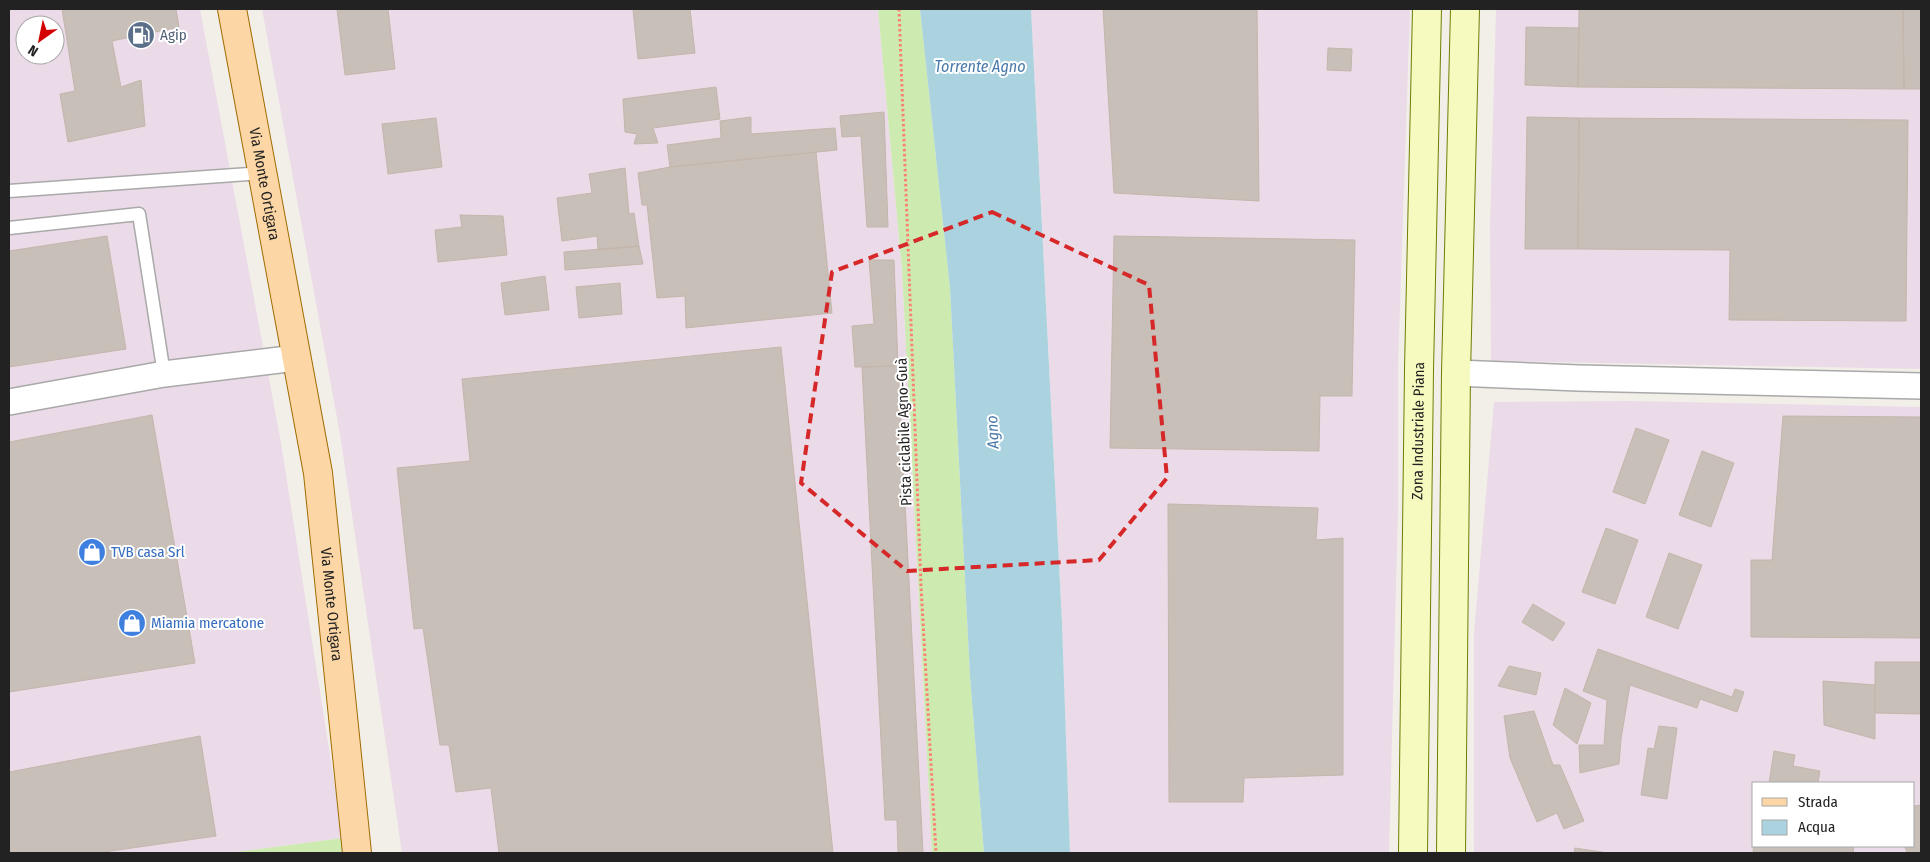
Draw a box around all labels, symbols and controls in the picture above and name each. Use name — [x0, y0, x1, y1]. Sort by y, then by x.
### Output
north arrow — [15, 15, 65, 65]
fuel station icon: Agip — [126, 20, 156, 50]
place label: Agip — [160, 26, 187, 44]
text: N — [25, 41, 41, 60]
water label: Torrente Agno — [934, 57, 1026, 76]
street label: Via Monte Ortigara — [245, 126, 284, 242]
street label: Pista ciclabile Agno-Guà — [892, 358, 916, 506]
street label: Zona Industriale Piana — [1408, 362, 1428, 500]
water label: Agno — [982, 415, 1003, 450]
shop icon: TVB casa Srl — [77, 537, 107, 567]
place label: TVB casa Srl — [111, 543, 185, 561]
street label: Via Monte Ortigara — [317, 547, 346, 662]
shop icon: Miamia mercatone — [117, 608, 147, 638]
place label: Miamia mercatone — [151, 614, 264, 632]
legend — [1752, 782, 1915, 847]
text: Strada — [1798, 793, 1838, 811]
text: Acqua — [1798, 818, 1835, 836]

